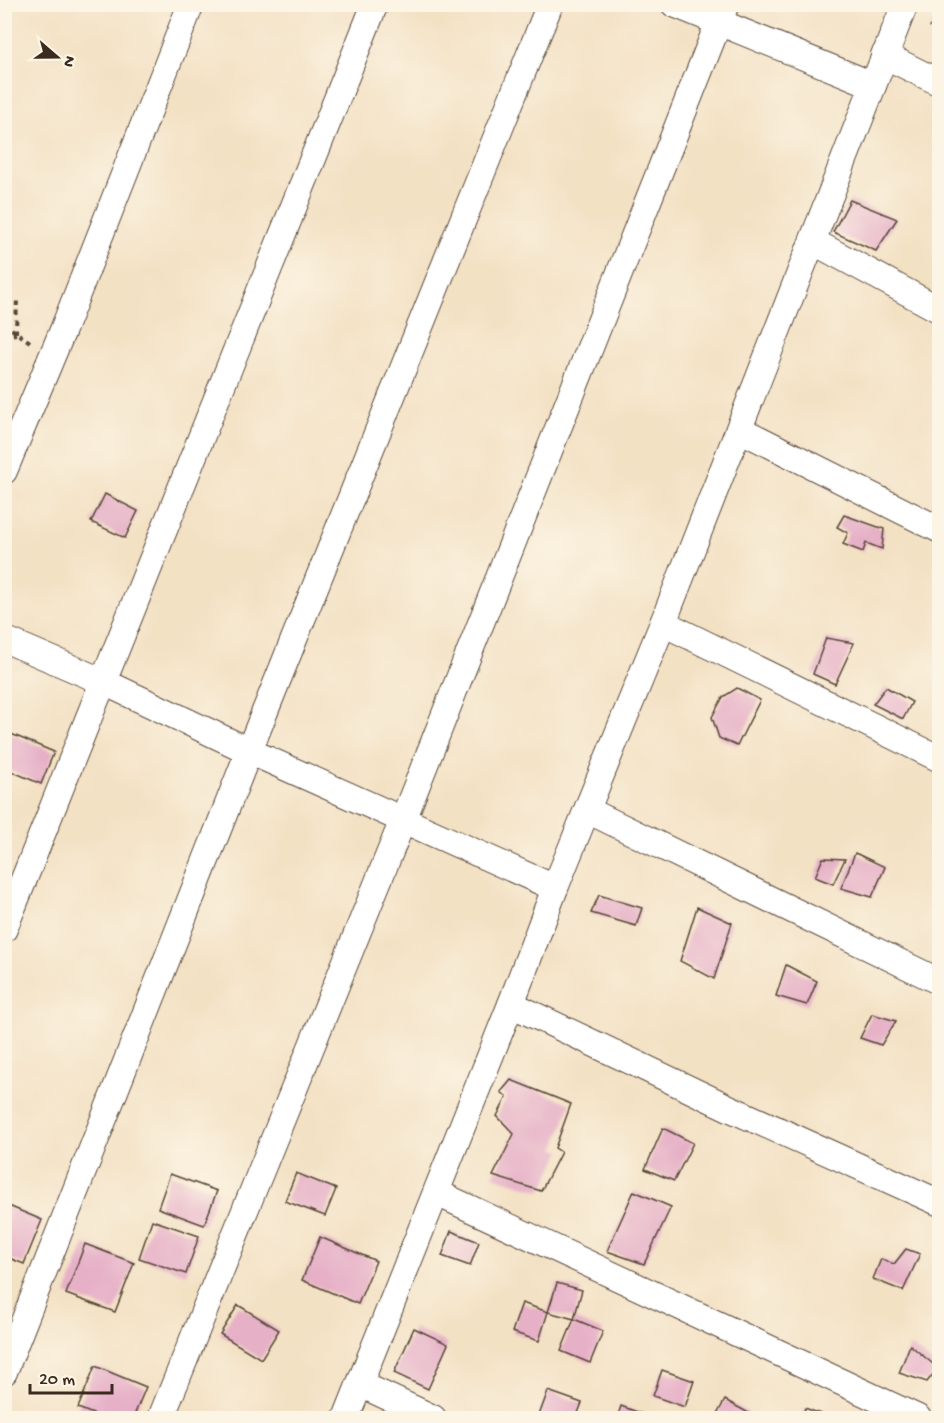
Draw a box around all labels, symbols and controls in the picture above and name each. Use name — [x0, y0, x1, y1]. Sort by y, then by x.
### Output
north arrow — [27, 27, 87, 87]
text: N — [57, 53, 79, 70]
scale bar — [30, 1357, 112, 1395]
text: 20 m — [39, 1370, 75, 1391]

